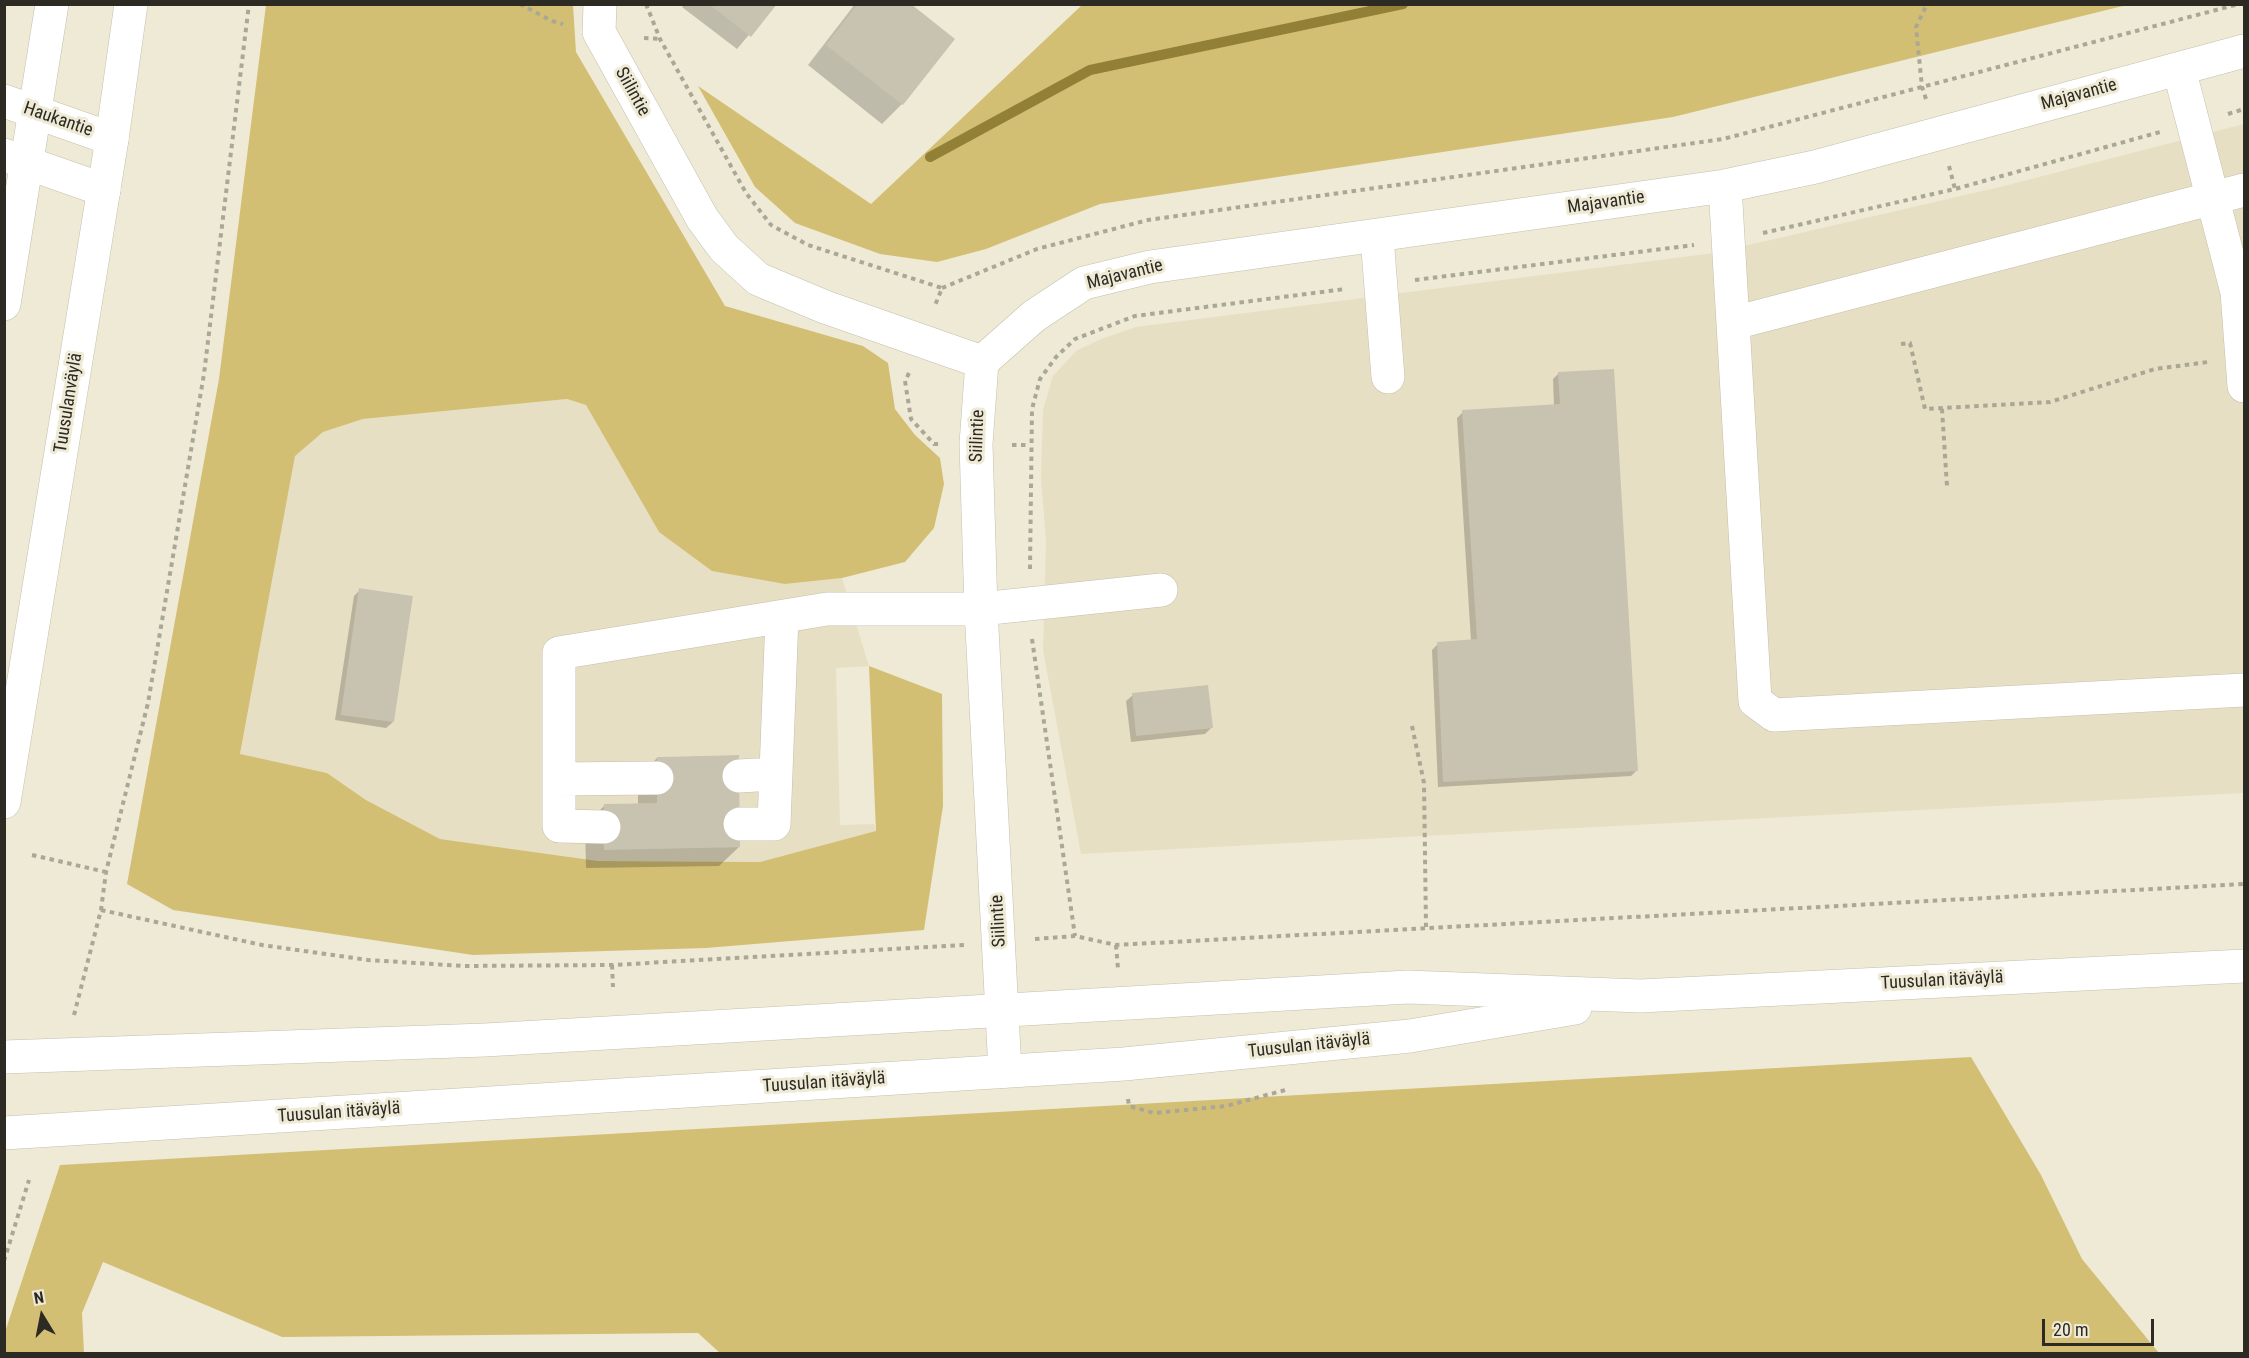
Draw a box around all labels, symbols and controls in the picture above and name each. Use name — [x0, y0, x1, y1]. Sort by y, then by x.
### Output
street label: Siilintie — [610, 64, 654, 120]
street label: Majavantie — [2039, 75, 2119, 115]
street label: Haukantie — [21, 98, 95, 142]
street label: Majavantie — [1566, 187, 1646, 219]
street label: Majavantie — [1085, 255, 1165, 295]
street label: Tuusulanväylä — [50, 352, 88, 454]
street label: Siilintie — [966, 409, 990, 463]
street label: Siilintie — [987, 894, 1011, 948]
street label: Tuusulan itäväylä — [1880, 967, 2004, 995]
street label: Tuusulan itäväylä — [1247, 1029, 1371, 1063]
street label: Tuusulan itäväylä — [762, 1068, 886, 1098]
street label: Tuusulan itäväylä — [277, 1098, 401, 1128]
north arrow — [12, 1286, 72, 1346]
text: N — [32, 1288, 45, 1308]
scale bar — [2045, 1307, 2158, 1345]
text: 20 m — [2053, 1319, 2088, 1340]

